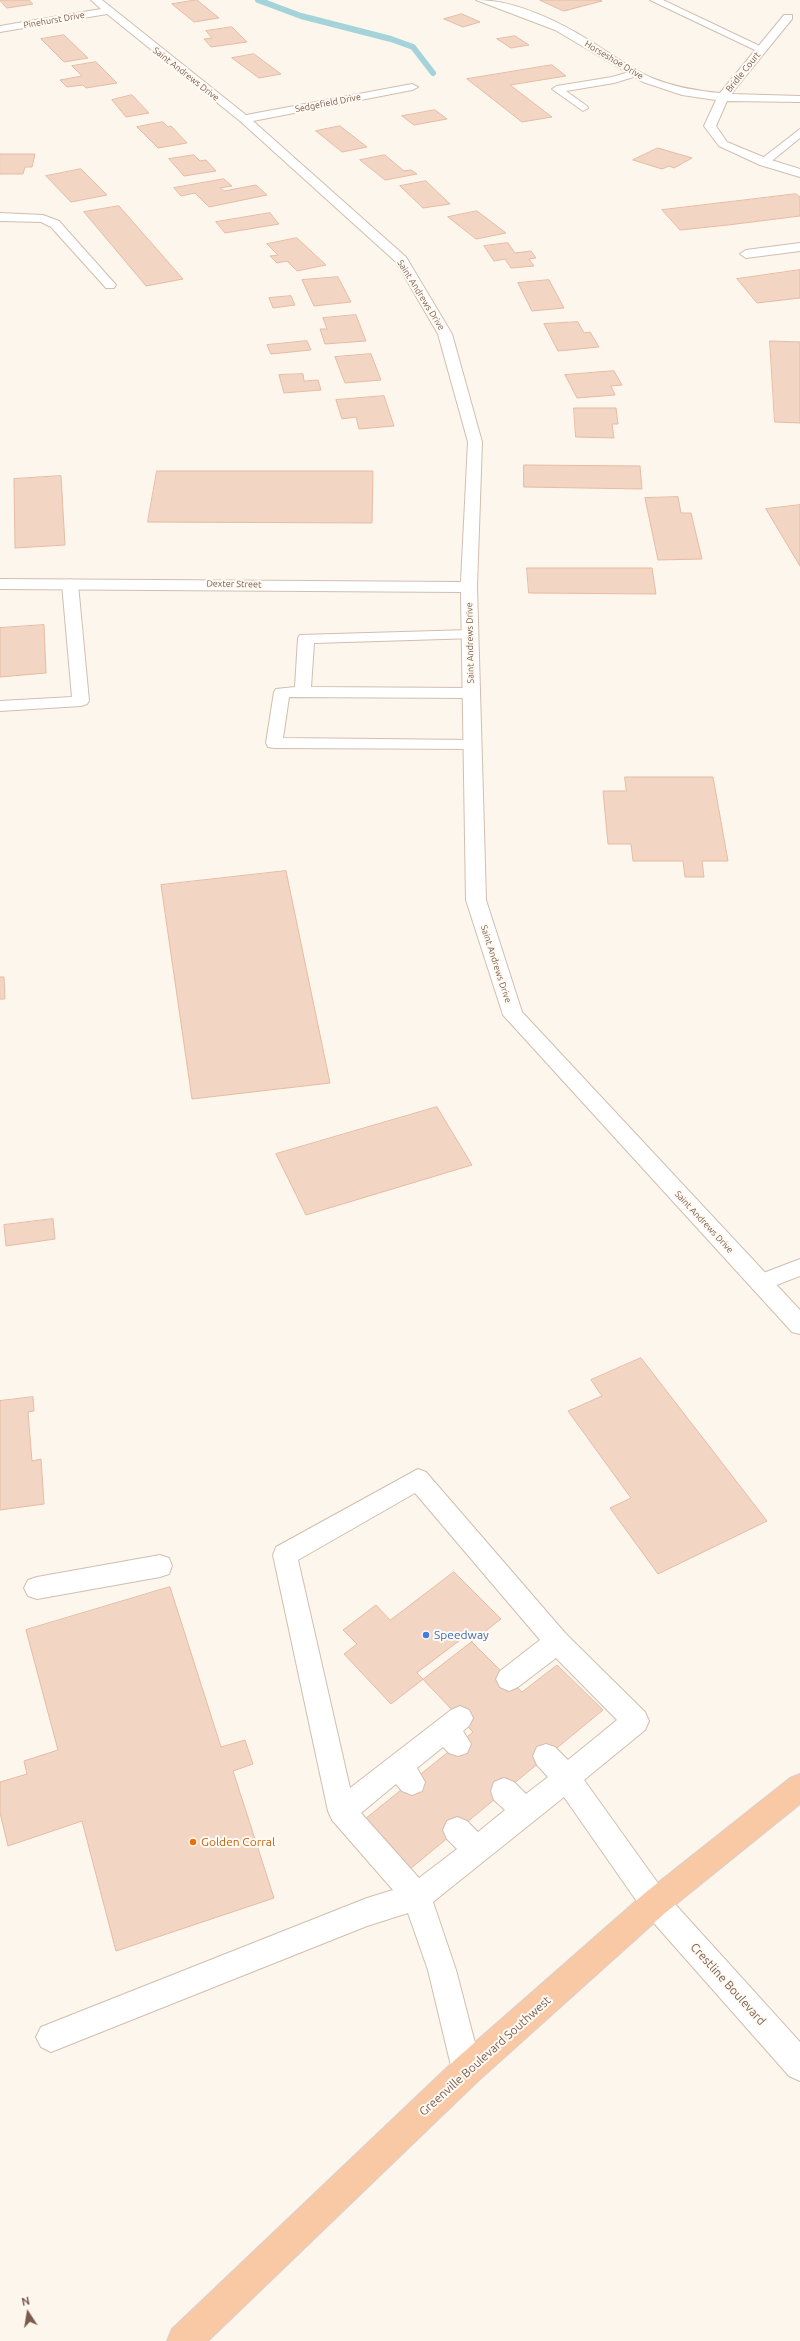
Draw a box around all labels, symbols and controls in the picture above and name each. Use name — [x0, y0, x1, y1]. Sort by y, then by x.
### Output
street label: Pinehurst Drive — [22, 9, 86, 31]
street label: Horseshoe Drive — [583, 38, 645, 82]
street label: Saint Andrews Drive — [151, 45, 221, 103]
street label: Bridle Court — [723, 50, 763, 94]
street label: Sedgefield Drive — [294, 91, 362, 115]
street label: Saint Andrews Drive — [395, 258, 447, 332]
street label: Dexter Street — [206, 578, 262, 590]
street label: Saint Andrews Drive — [464, 602, 476, 684]
street label: Saint Andrews Drive — [478, 924, 514, 1004]
street label: Saint Andrews Drive — [672, 1189, 736, 1255]
place label: Speedway — [434, 1628, 489, 1642]
marker: Speedway — [421, 1630, 431, 1640]
place label: Golden Corral — [201, 1835, 275, 1849]
marker: Golden Corral — [188, 1837, 198, 1847]
street label: Crestline Boulevard — [687, 1940, 769, 2028]
street label: Greenville Boulevard Southwest — [416, 1993, 554, 2119]
north arrow — [8, 2293, 48, 2333]
text: N — [20, 2295, 31, 2308]

